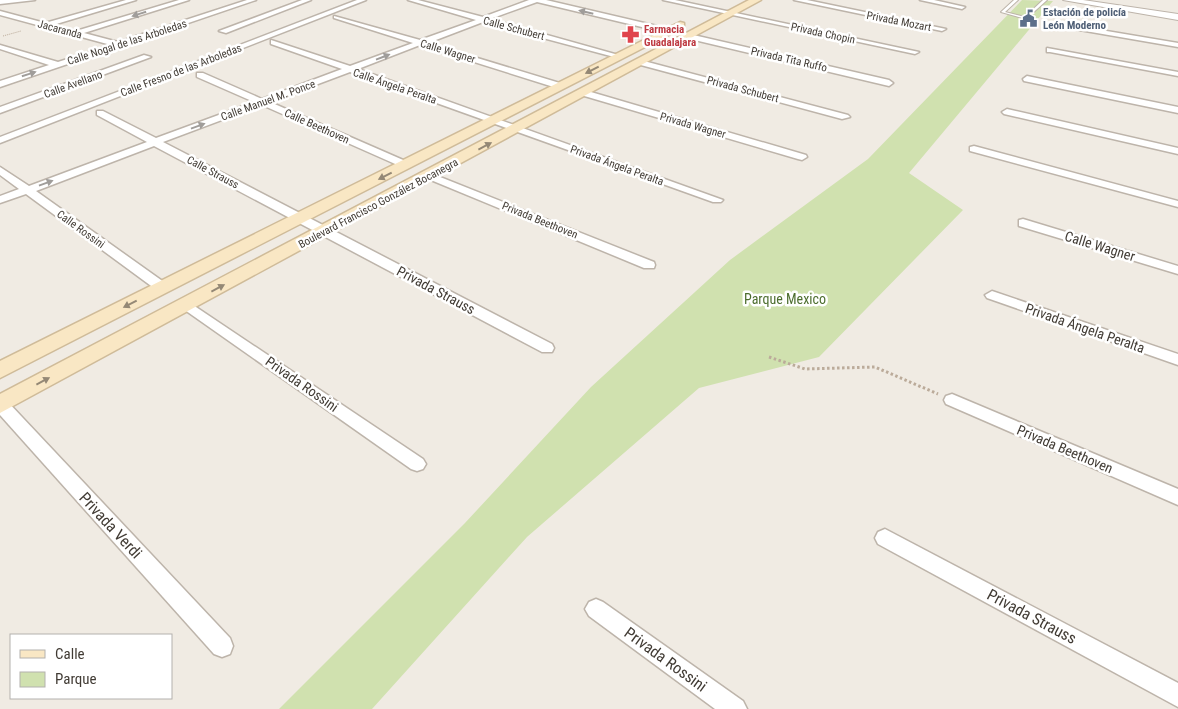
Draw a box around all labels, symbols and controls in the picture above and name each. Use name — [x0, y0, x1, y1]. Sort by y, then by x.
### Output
place label: Estación de policía León Moderno — [1043, 6, 1126, 32]
one-way arrow — [578, 7, 593, 15]
public building icon: Estación de policía León Moderno — [1019, 8, 1039, 28]
street label: Privada Mozart — [865, 9, 932, 34]
one-way arrow — [131, 11, 146, 19]
street label: Calle Schubert — [482, 14, 546, 43]
street label: Jacaranda — [36, 17, 83, 42]
street label: Calle Nogal de las Arboledas — [66, 17, 189, 68]
street label: Privada Chopin — [790, 20, 856, 47]
place label: Farmacia Guadalajara — [644, 23, 696, 49]
pharmacy icon: Farmacia Guadalajara — [620, 25, 640, 45]
street label: Calle Wagner — [419, 37, 478, 66]
street label: Calle Fresno de las Arboledas — [119, 41, 244, 100]
street label: Privada Tita Ruffo — [750, 44, 829, 75]
one-way arrow — [376, 53, 391, 61]
one-way arrow — [584, 65, 599, 74]
street label: Calle Ángela Peralta — [351, 66, 438, 107]
street label: Calle Avellano — [42, 68, 105, 101]
one-way arrow — [21, 70, 36, 77]
street label: Privada Schubert — [705, 74, 780, 105]
street label: Calle Manuel M. Ponce — [219, 77, 317, 124]
street label: Calle Beethoven — [282, 106, 351, 147]
street label: Privada Wagner — [658, 110, 728, 141]
one-way arrow — [191, 122, 206, 130]
one-way arrow — [477, 142, 492, 150]
street label: Privada Ángela Peralta — [568, 143, 665, 188]
street label: Calle Strauss — [185, 153, 241, 192]
street label: Boulevard Francisco González Bocanegra — [296, 156, 460, 251]
one-way arrow — [378, 172, 392, 180]
one-way arrow — [38, 179, 53, 186]
street label: Privada Beethoven — [500, 199, 580, 242]
street label: Calle Rossini — [54, 208, 107, 251]
street label: Calle Wagner — [1063, 228, 1137, 264]
street label: Privada Strauss — [394, 263, 478, 317]
one-way arrow — [210, 284, 225, 292]
park label: Parque Mexico — [744, 291, 826, 307]
street label: Privada Ángela Peralta — [1023, 299, 1147, 356]
one-way arrow — [123, 300, 138, 308]
street label: Privada Rossini — [263, 353, 341, 415]
one-way arrow — [36, 377, 50, 385]
street label: Privada Beethoven — [1015, 422, 1115, 476]
street label: Privada Verdi — [75, 488, 146, 562]
street label: Privada Strauss — [984, 585, 1080, 648]
street label: Privada Rossini — [621, 623, 711, 696]
legend — [10, 634, 172, 699]
text: Calle — [55, 645, 85, 663]
text: Parque — [55, 670, 97, 688]

